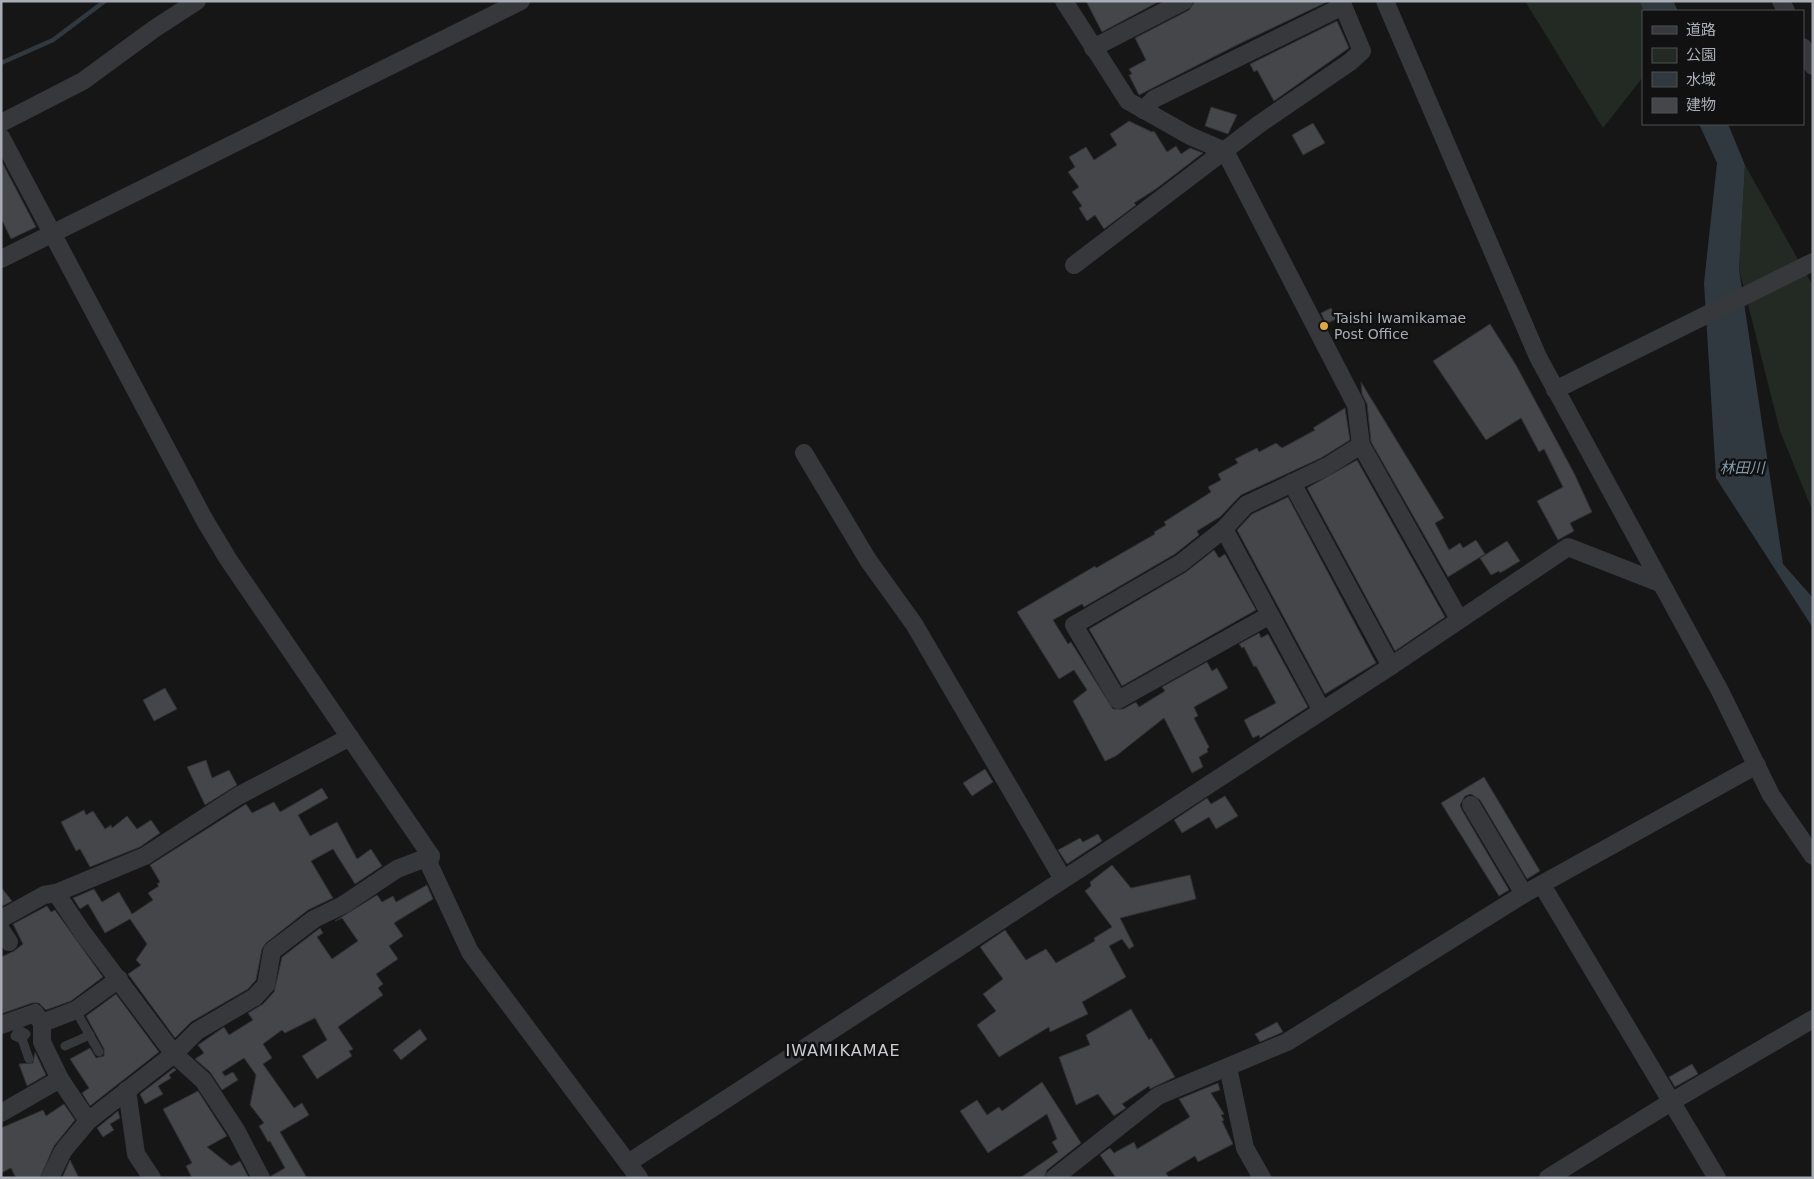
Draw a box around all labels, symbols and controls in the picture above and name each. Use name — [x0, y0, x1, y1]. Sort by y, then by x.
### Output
legend — [1642, 10, 1804, 125]
text: 道路 — [1686, 21, 1716, 39]
text: 公園 — [1686, 46, 1716, 64]
text: 水域 — [1686, 71, 1716, 89]
text: 建物 — [1686, 96, 1716, 114]
place label: Taishi Iwamikamae Post Office — [1333, 310, 1466, 342]
marker: Taishi Iwamikamae Post Office — [1318, 320, 1330, 332]
water label: 林田川 — [1719, 459, 1766, 477]
district label: IWAMIKAMAE — [785, 1041, 901, 1060]

